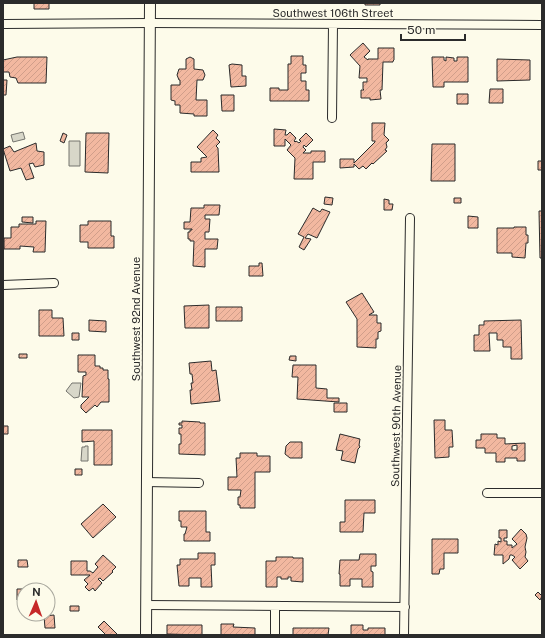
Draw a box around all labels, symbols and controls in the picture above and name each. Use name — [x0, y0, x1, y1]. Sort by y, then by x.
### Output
street label: Southwest 106th Street — [273, 7, 393, 19]
scale bar — [401, 16, 465, 42]
text: 50 m — [407, 23, 435, 37]
street label: Southwest 92nd Avenue — [130, 257, 142, 381]
street label: Southwest 90th Avenue — [389, 365, 403, 487]
north arrow — [16, 582, 56, 622]
text: N — [32, 586, 41, 598]

